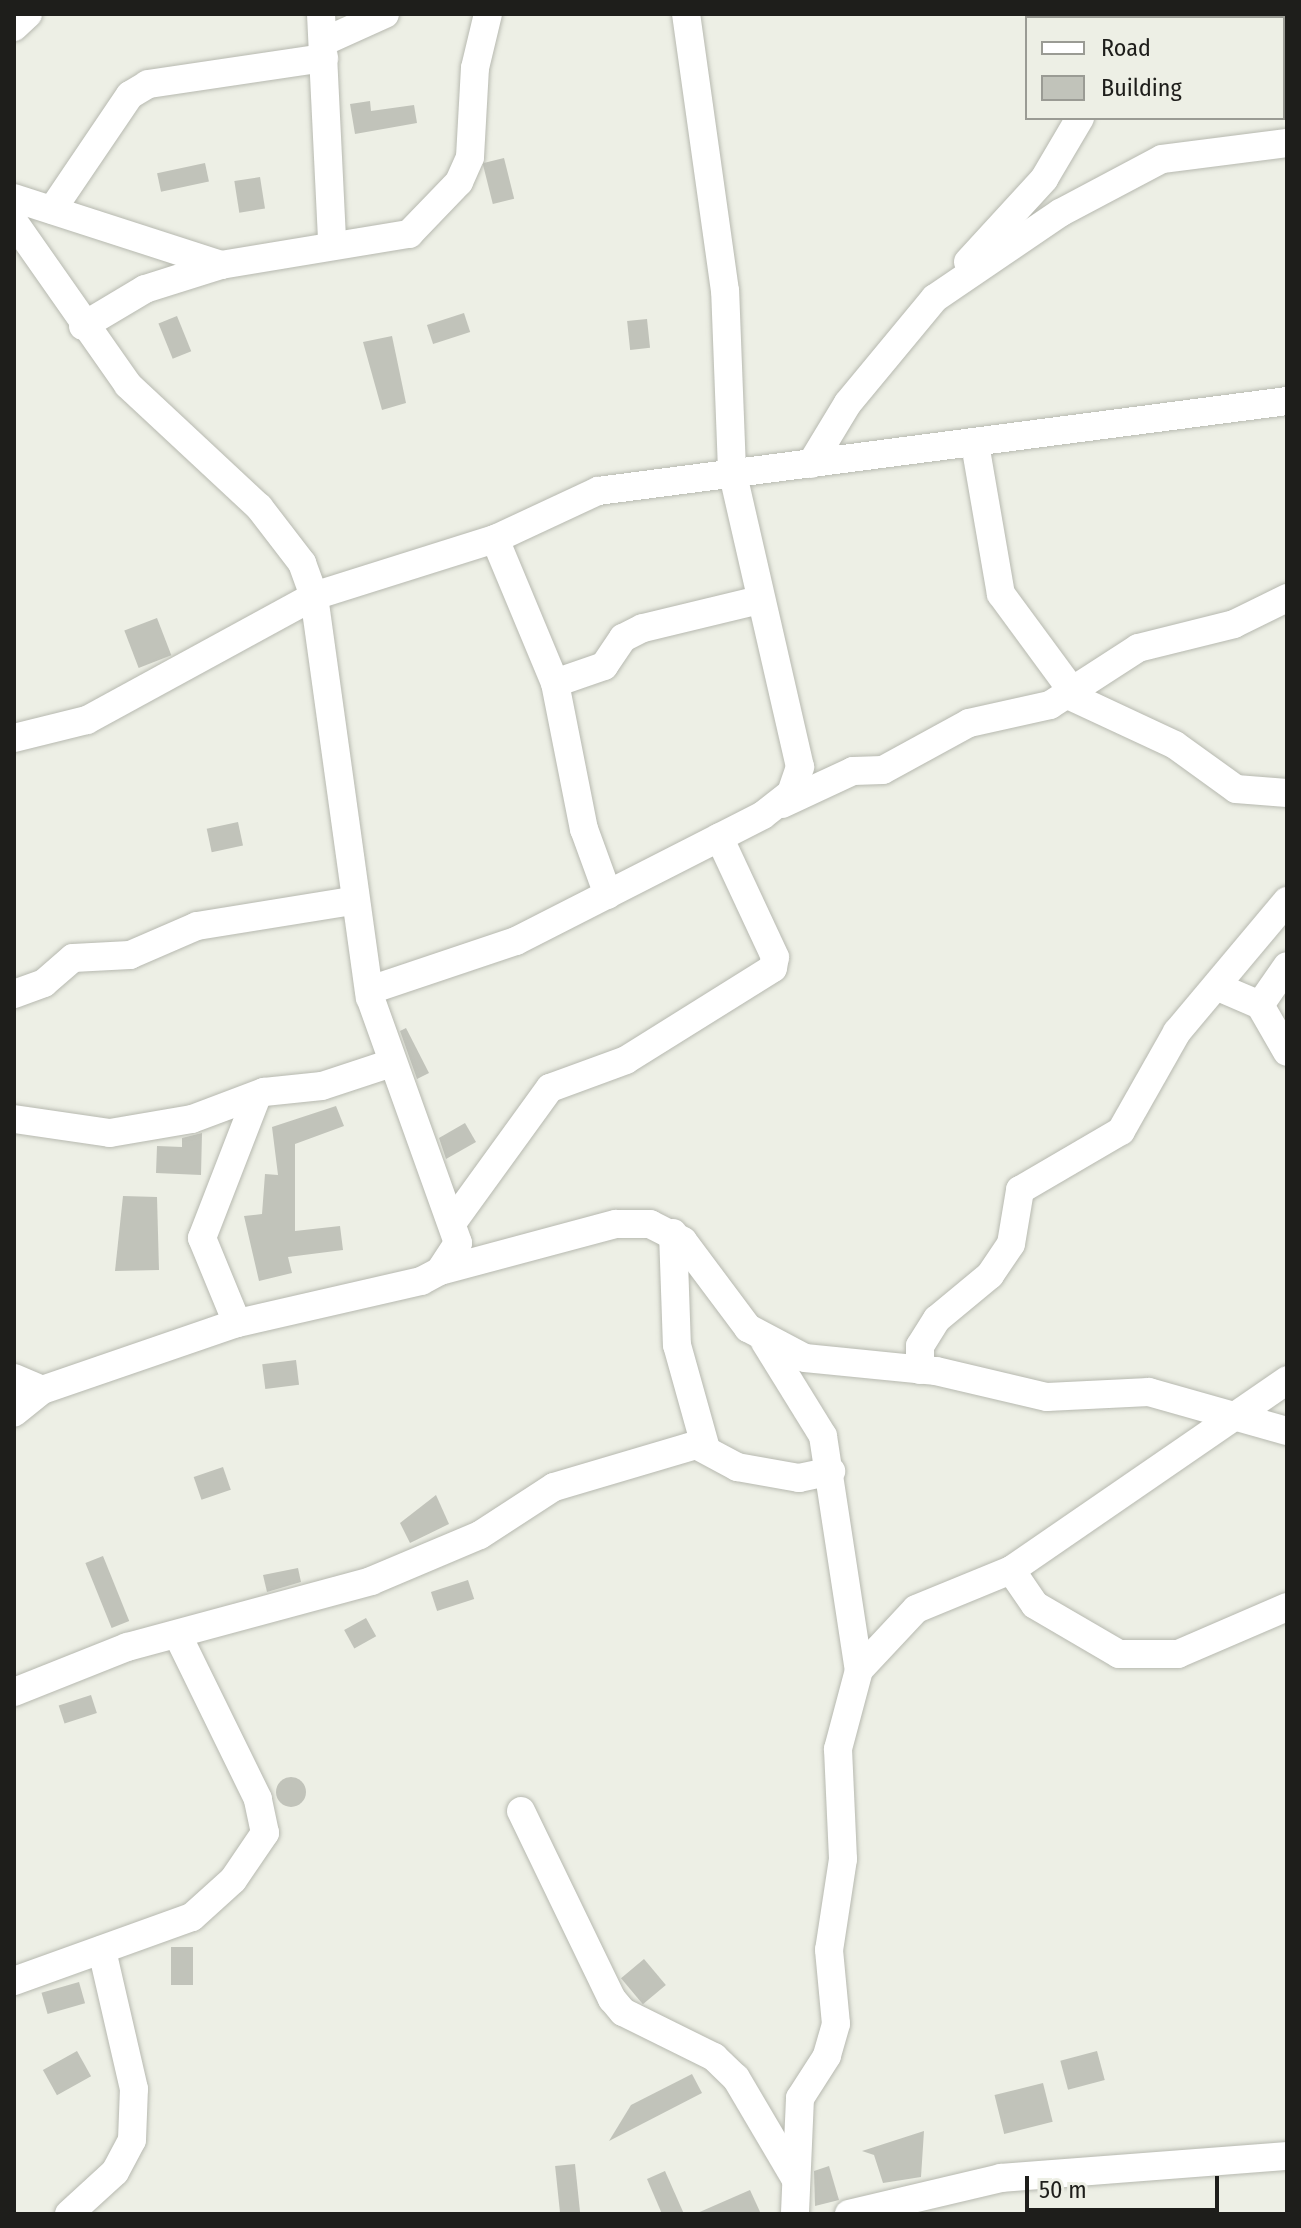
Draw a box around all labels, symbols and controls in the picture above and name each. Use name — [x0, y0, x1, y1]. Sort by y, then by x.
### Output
legend — [1025, 16, 1285, 120]
text: Road — [1101, 34, 1151, 62]
text: Building — [1101, 74, 1182, 102]
scale bar — [1029, 2160, 1223, 2210]
text: 50 m — [1039, 2176, 1087, 2204]

